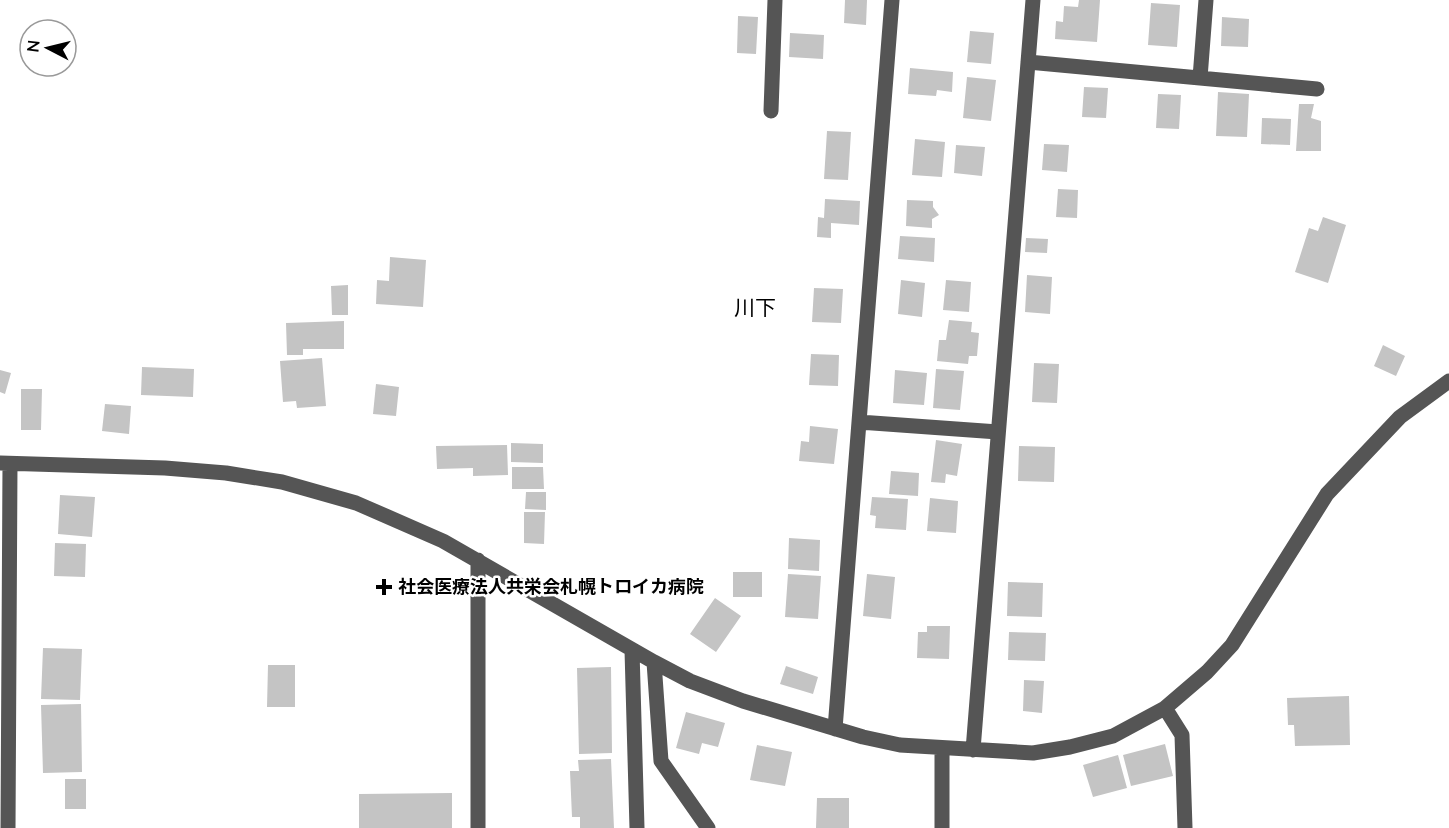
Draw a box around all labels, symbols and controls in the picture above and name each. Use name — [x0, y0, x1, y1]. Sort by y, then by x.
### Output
north arrow — [18, 18, 78, 78]
text: N — [22, 39, 43, 53]
district label: 川下 — [734, 294, 776, 319]
place label: 社会医療法人共栄会札幌トロイカ病院 — [398, 575, 704, 597]
marker: 社会医療法人共栄会札幌トロイカ病院 — [375, 578, 393, 596]

